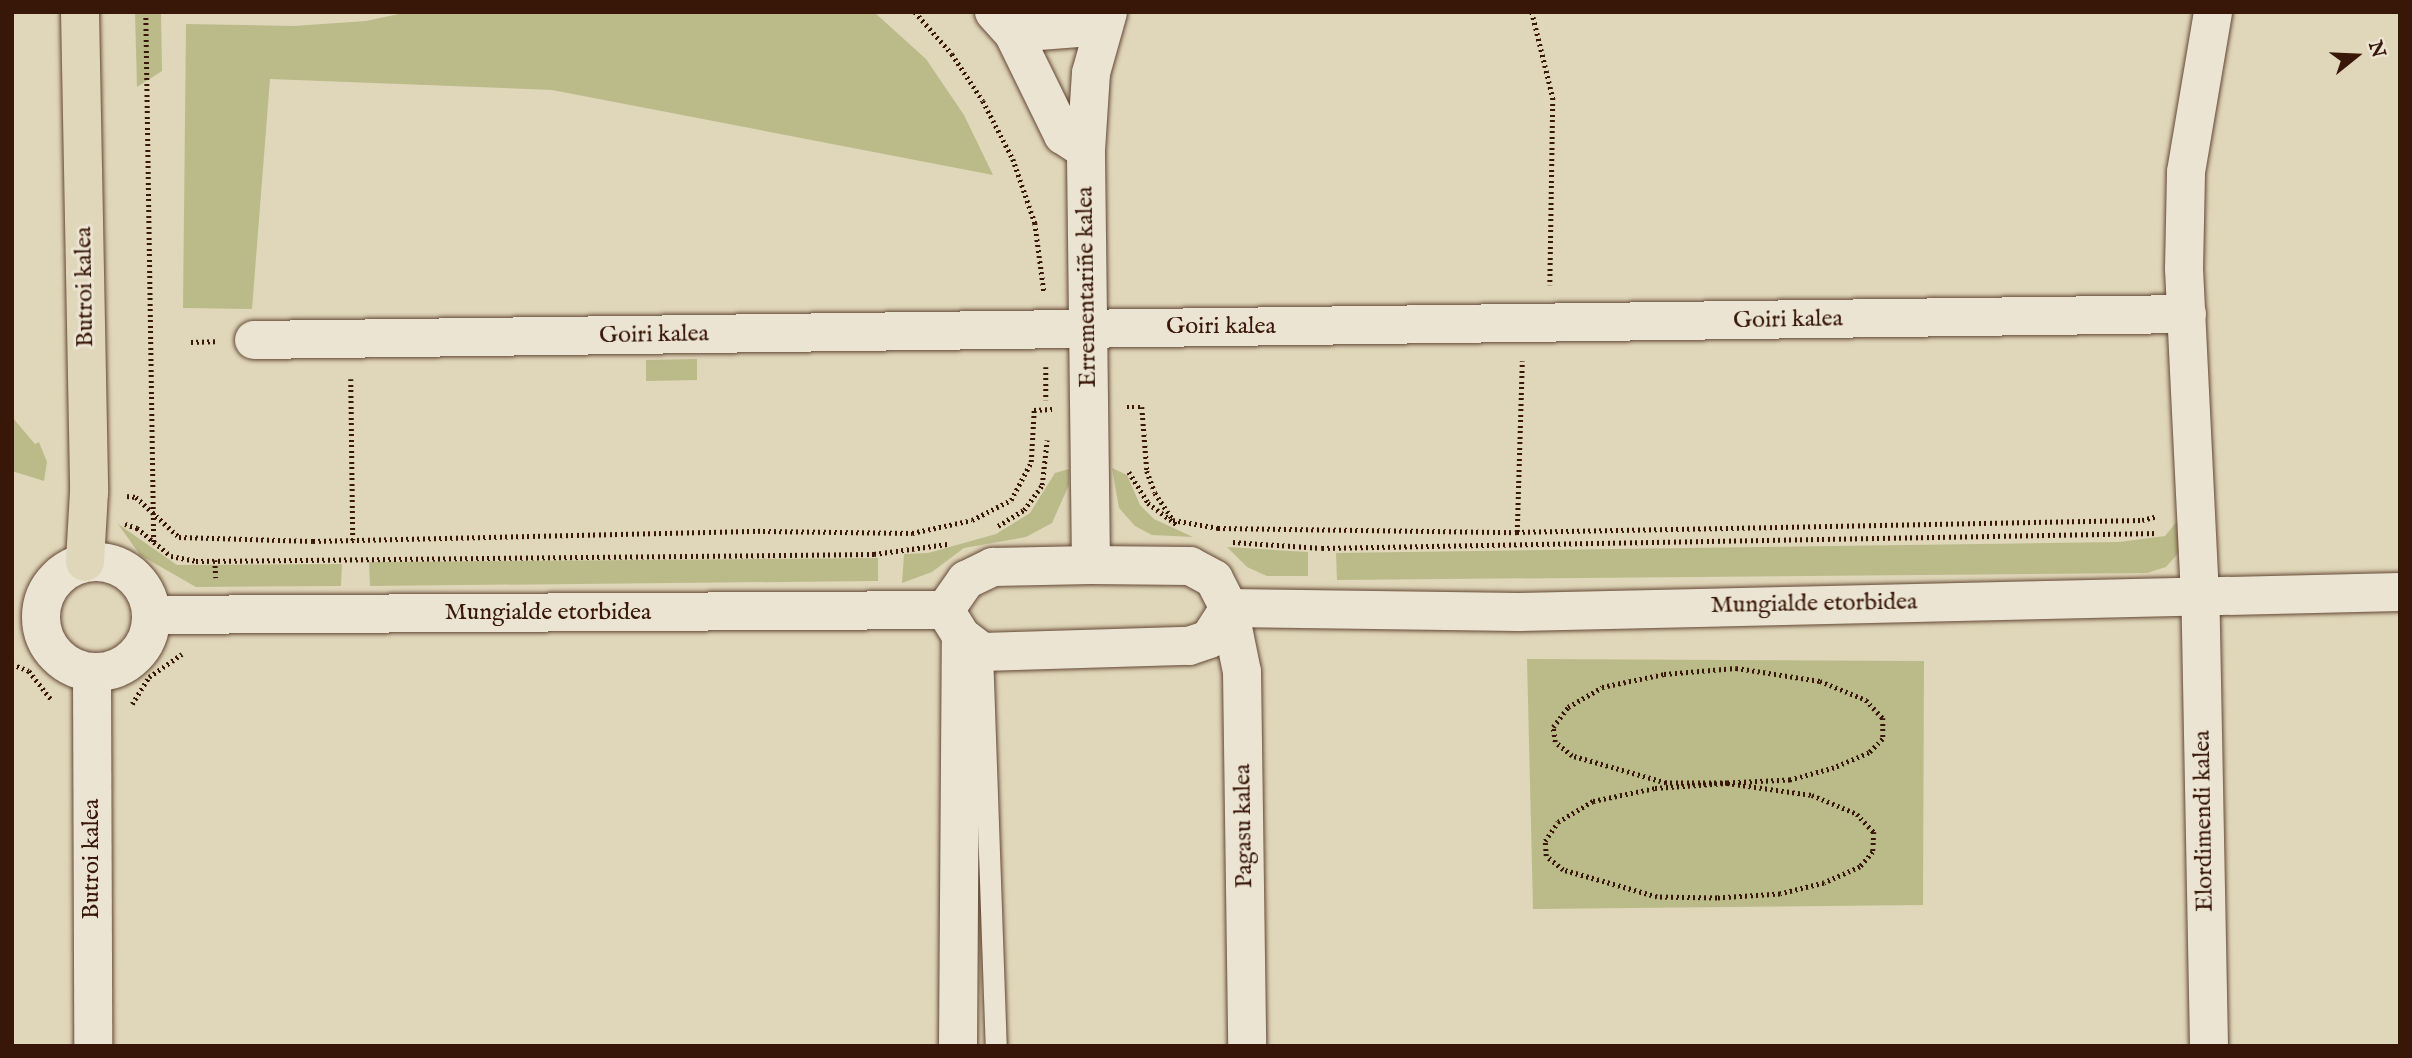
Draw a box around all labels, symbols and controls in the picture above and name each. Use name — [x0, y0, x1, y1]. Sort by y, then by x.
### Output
north arrow — [2321, 21, 2391, 91]
text: N — [2362, 38, 2390, 61]
street label: Errementariñe kalea — [1071, 186, 1103, 388]
street label: Butroi kalea — [70, 226, 100, 348]
street label: Goiri kalea — [1733, 305, 1843, 335]
street label: Goiri kalea — [1166, 313, 1276, 341]
street label: Goiri kalea — [599, 320, 709, 350]
street label: Mungialde etorbidea — [1710, 588, 1918, 620]
street label: Mungialde etorbidea — [445, 599, 651, 627]
street label: Elordimendi kalea — [2188, 730, 2220, 912]
street label: Pagasu kalea — [1229, 763, 1259, 889]
street label: Butroi kalea — [78, 799, 106, 919]

